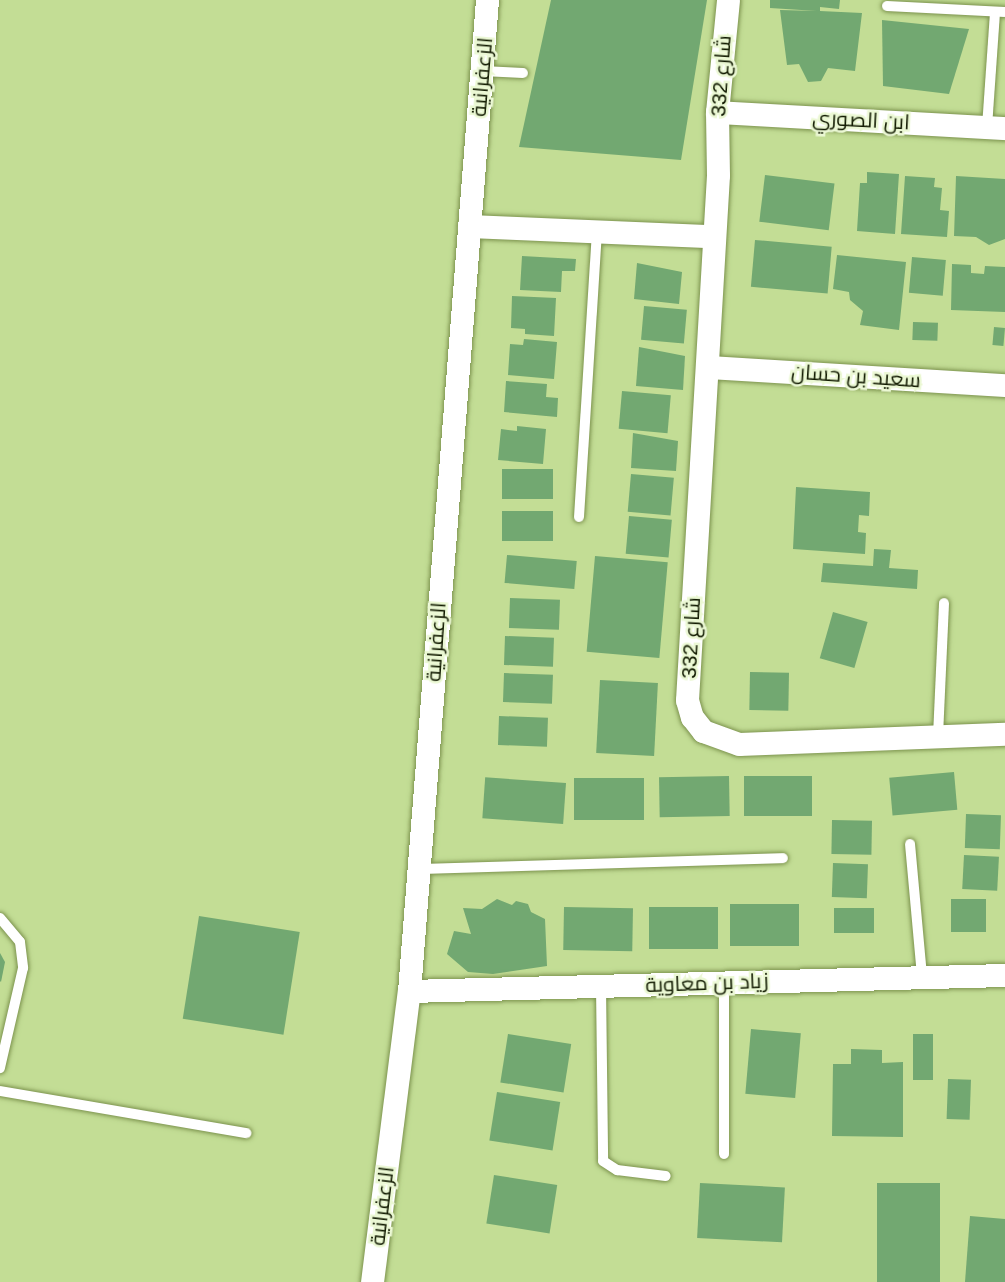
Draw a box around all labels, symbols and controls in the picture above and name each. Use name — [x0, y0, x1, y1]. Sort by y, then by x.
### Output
street label: شارع 332 — [706, 34, 736, 118]
street label: الزعفرانية — [466, 36, 498, 118]
street label: ابن الصوري — [812, 105, 910, 135]
street label: سعيد بن حسان — [790, 359, 922, 393]
street label: شارع 332 — [676, 597, 706, 679]
street label: الزعفرانية — [421, 601, 451, 683]
street label: زياد بن معاوية — [645, 968, 769, 998]
street label: الزعفرانية — [365, 1165, 399, 1247]

